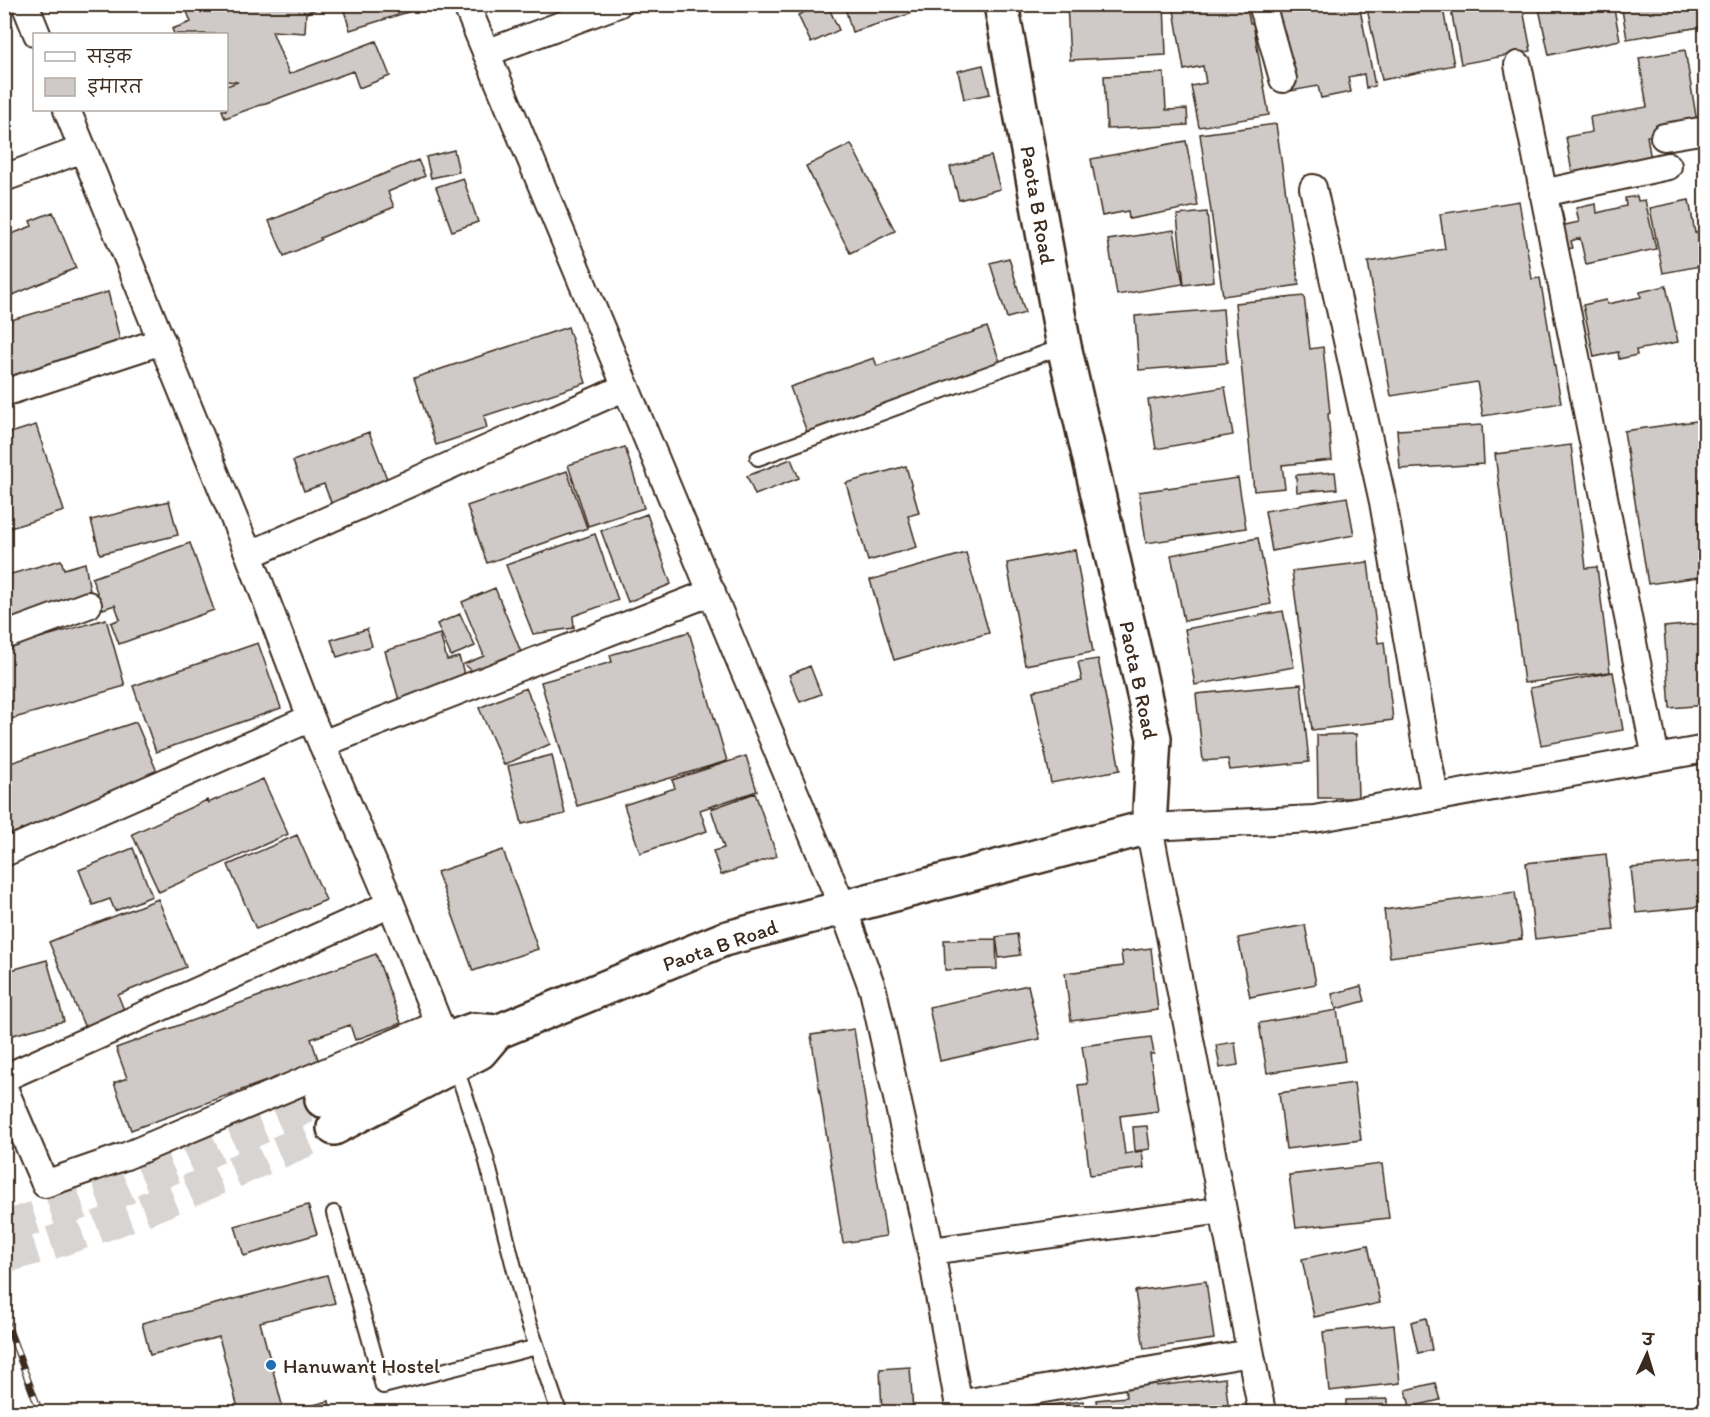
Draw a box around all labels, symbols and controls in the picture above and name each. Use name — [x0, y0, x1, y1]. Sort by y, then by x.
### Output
legend — [33, 33, 228, 111]
text: सड़क — [86, 46, 132, 68]
text: इमारत — [87, 76, 143, 98]
street label: Paota B Road — [1015, 144, 1061, 267]
street label: Paota B Road — [1114, 619, 1164, 742]
street label: Paota B Road — [659, 914, 781, 976]
north arrow — [1617, 1324, 1677, 1384]
text: उ — [1640, 1330, 1655, 1349]
place label: Hanuwant Hostel — [283, 1353, 440, 1378]
marker: Hanuwant Hostel — [264, 1358, 278, 1372]

